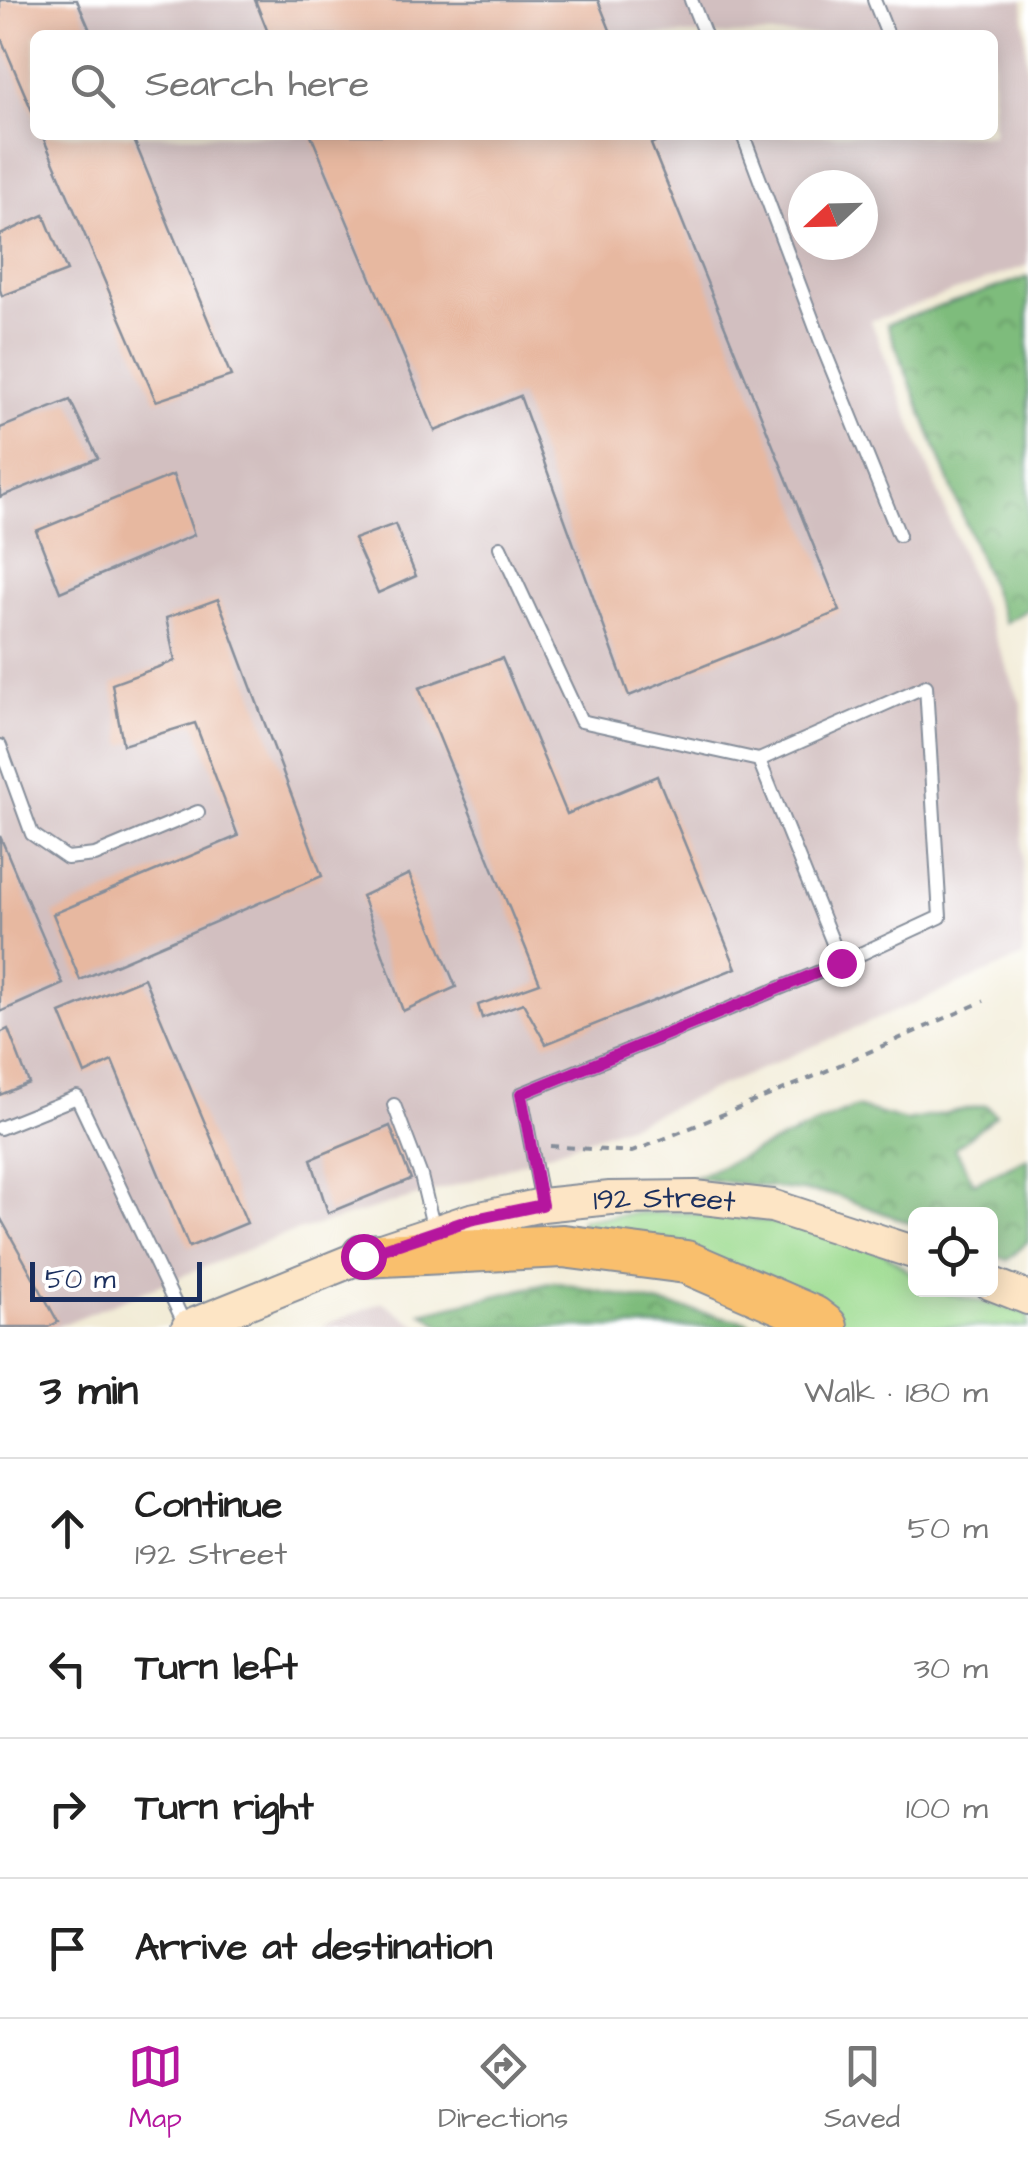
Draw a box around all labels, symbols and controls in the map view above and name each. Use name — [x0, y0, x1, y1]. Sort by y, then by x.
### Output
search box — [30, 30, 998, 140]
icon: search — [65, 58, 120, 113]
text: Search here — [145, 59, 369, 111]
north arrow — [788, 170, 878, 260]
route end — [819, 941, 865, 987]
street label: 192 Street — [591, 1177, 738, 1224]
map controls — [908, 1207, 998, 1297]
button: locate — [908, 1207, 998, 1297]
route start — [341, 1234, 387, 1280]
scale bar — [30, 1257, 202, 1302]
text: 50 m — [45, 1260, 116, 1299]
text: 3 min — [40, 1363, 138, 1421]
text: Walk · 180 m — [804, 1370, 988, 1415]
text: Continue — [135, 1480, 282, 1532]
icon: ahead — [40, 1501, 95, 1556]
text: 50 m — [907, 1506, 988, 1551]
text: 192 Street — [135, 1532, 287, 1577]
icon: left — [40, 1641, 95, 1696]
text: Turn left — [135, 1642, 298, 1694]
text: 30 m — [914, 1646, 988, 1691]
icon: right — [40, 1781, 95, 1836]
text: Turn right — [135, 1782, 314, 1834]
text: 100 m — [906, 1786, 988, 1831]
icon: arrive — [40, 1921, 95, 1976]
text: Arrive at destination — [135, 1922, 492, 1974]
tab: Map — [128, 2039, 183, 2138]
tab: Directions — [438, 2039, 568, 2138]
tab: Saved — [824, 2039, 900, 2138]

